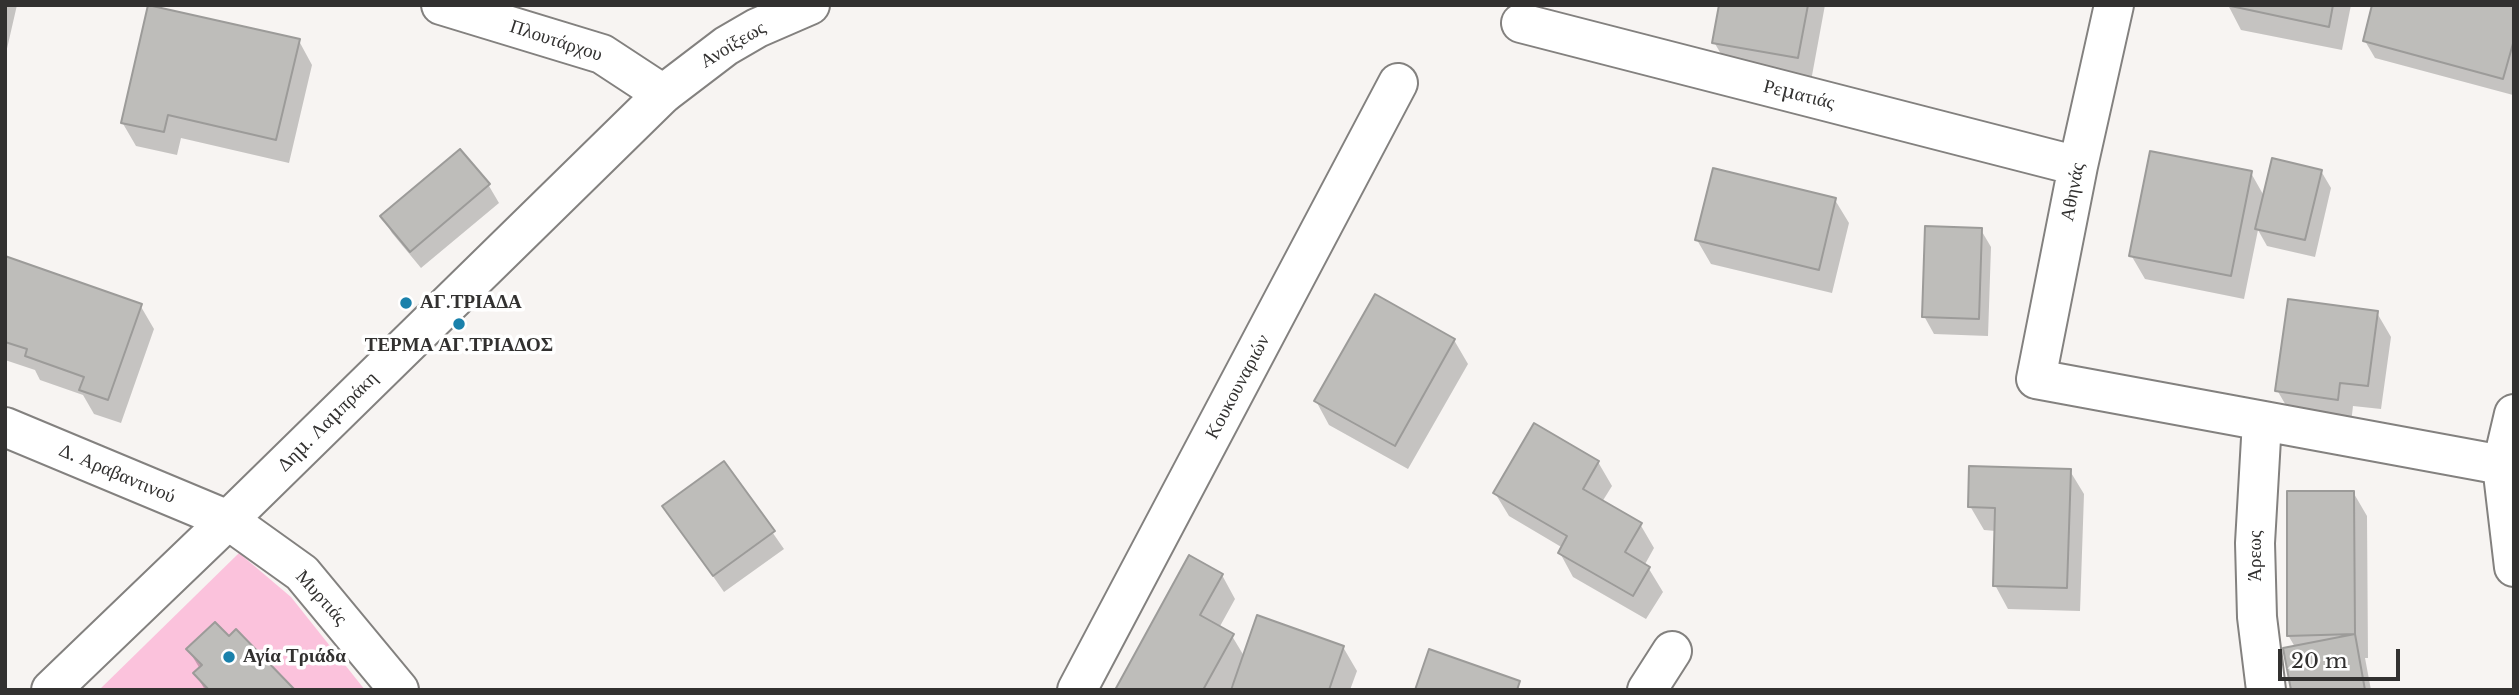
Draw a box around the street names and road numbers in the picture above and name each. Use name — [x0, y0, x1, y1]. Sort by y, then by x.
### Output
street label: Πλουτάρχου — [507, 15, 605, 67]
street label: Ανοίξεως — [696, 17, 770, 73]
street label: Ρεματιάς — [1761, 75, 1837, 115]
street label: Αθηνάς — [2056, 161, 2090, 223]
street label: Κουκουναριών — [1201, 331, 1275, 443]
street label: Δημ. Λαμπράκη — [273, 367, 383, 477]
street label: Δ. Αραβαντινού — [55, 439, 179, 509]
street label: Άρεως — [2245, 530, 2267, 582]
street label: Μυρτιάς — [290, 566, 352, 630]

